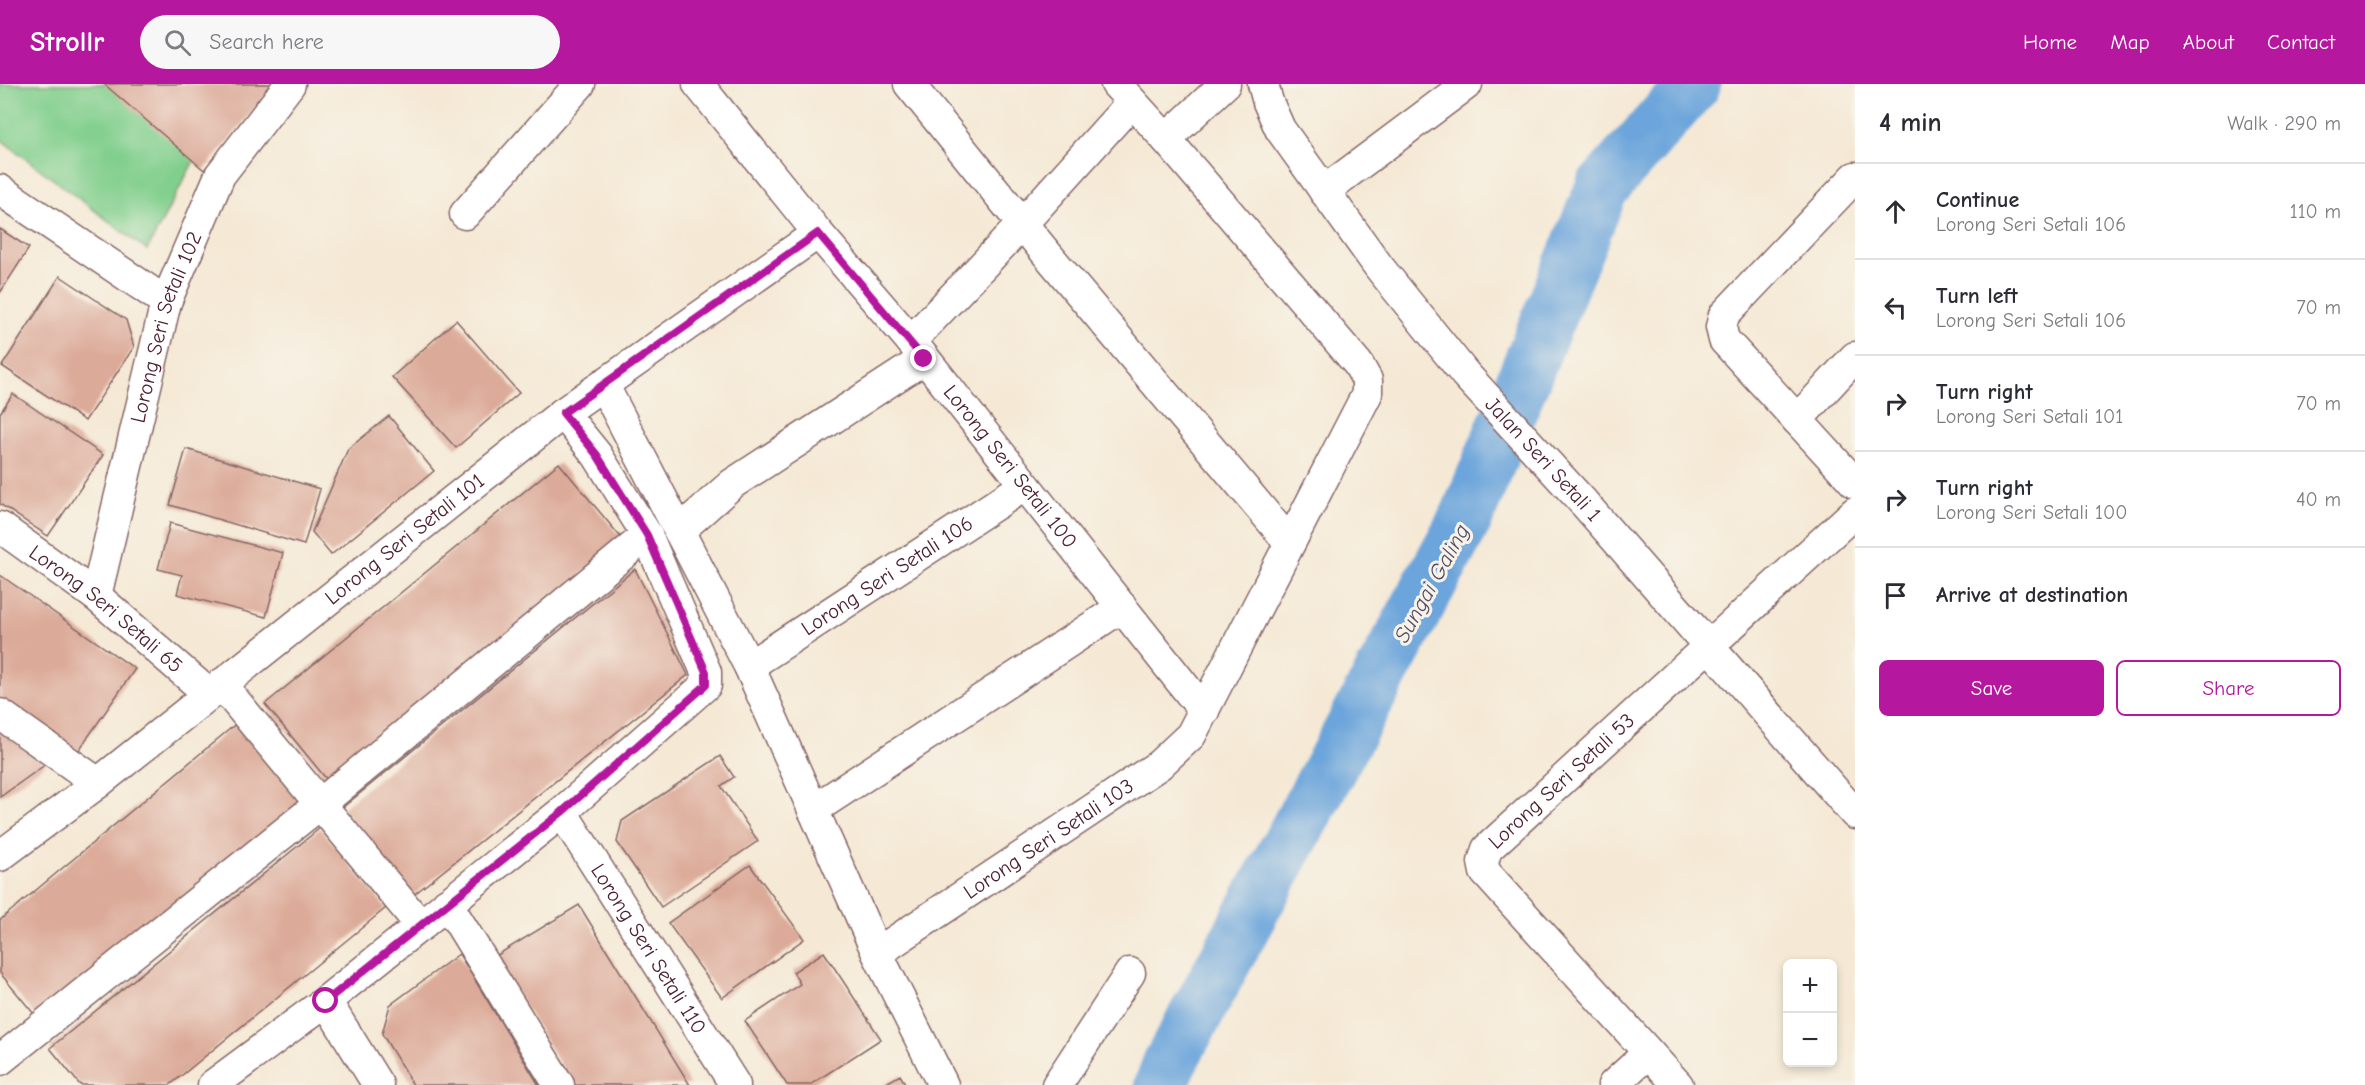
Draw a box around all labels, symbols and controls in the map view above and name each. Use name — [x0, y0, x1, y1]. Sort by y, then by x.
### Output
search box — [140, 15, 560, 69]
text: Strollr — [30, 26, 104, 58]
icon: search — [161, 26, 194, 59]
text: Search here — [209, 29, 324, 55]
text: Home — [2023, 30, 2077, 54]
text: Map — [2110, 30, 2150, 54]
text: About — [2183, 30, 2234, 54]
text: Contact — [2267, 30, 2335, 54]
text: 4 min — [1879, 108, 1942, 138]
text: Walk · 290 m — [2227, 112, 2341, 135]
text: Continue — [1936, 187, 2019, 213]
icon: ahead — [1879, 195, 1912, 228]
text: 110 m — [2290, 200, 2341, 223]
text: Lorong Seri Setali 106 — [1936, 213, 2126, 236]
street label: Lorong Seri Setali 102 — [126, 228, 207, 425]
text: Turn left — [1936, 283, 2018, 309]
icon: left — [1879, 291, 1912, 324]
text: 70 m — [2296, 296, 2341, 319]
text: Lorong Seri Setali 106 — [1936, 309, 2126, 332]
route end — [910, 345, 936, 371]
text: Turn right — [1936, 379, 2033, 405]
street label: Lorong Seri Setali 100 — [939, 380, 1082, 553]
icon: right — [1879, 387, 1912, 420]
street label: Jalan Seri Setali 1 — [1480, 392, 1606, 526]
text: 70 m — [2296, 392, 2341, 415]
text: Lorong Seri Setali 101 — [1936, 405, 2123, 428]
street label: Lorong Seri Setali 101 — [320, 468, 489, 610]
text: Turn right — [1936, 475, 2033, 501]
icon: right — [1879, 483, 1912, 516]
text: 40 m — [2296, 488, 2341, 511]
text: Lorong Seri Setali 100 — [1936, 501, 2127, 524]
street label: Lorong Seri Setali 106 — [797, 511, 977, 640]
water label: Sungai Galing — [1389, 520, 1475, 647]
street label: Lorong Seri Setali 65 — [25, 540, 188, 678]
icon: arrive — [1879, 579, 1912, 612]
text: Arrive at destination — [1936, 582, 2128, 608]
button: Save — [1879, 660, 2104, 716]
button: Share — [2116, 660, 2341, 716]
street label: Lorong Seri Setali 53 — [1483, 708, 1639, 854]
street label: Lorong Seri Setali 103 — [959, 774, 1138, 904]
street label: Lorong Seri Setali 110 — [586, 859, 711, 1038]
map controls — [1783, 959, 1837, 1067]
button: + — [1783, 959, 1837, 1013]
route start — [312, 987, 338, 1013]
button: − — [1783, 1013, 1837, 1067]

